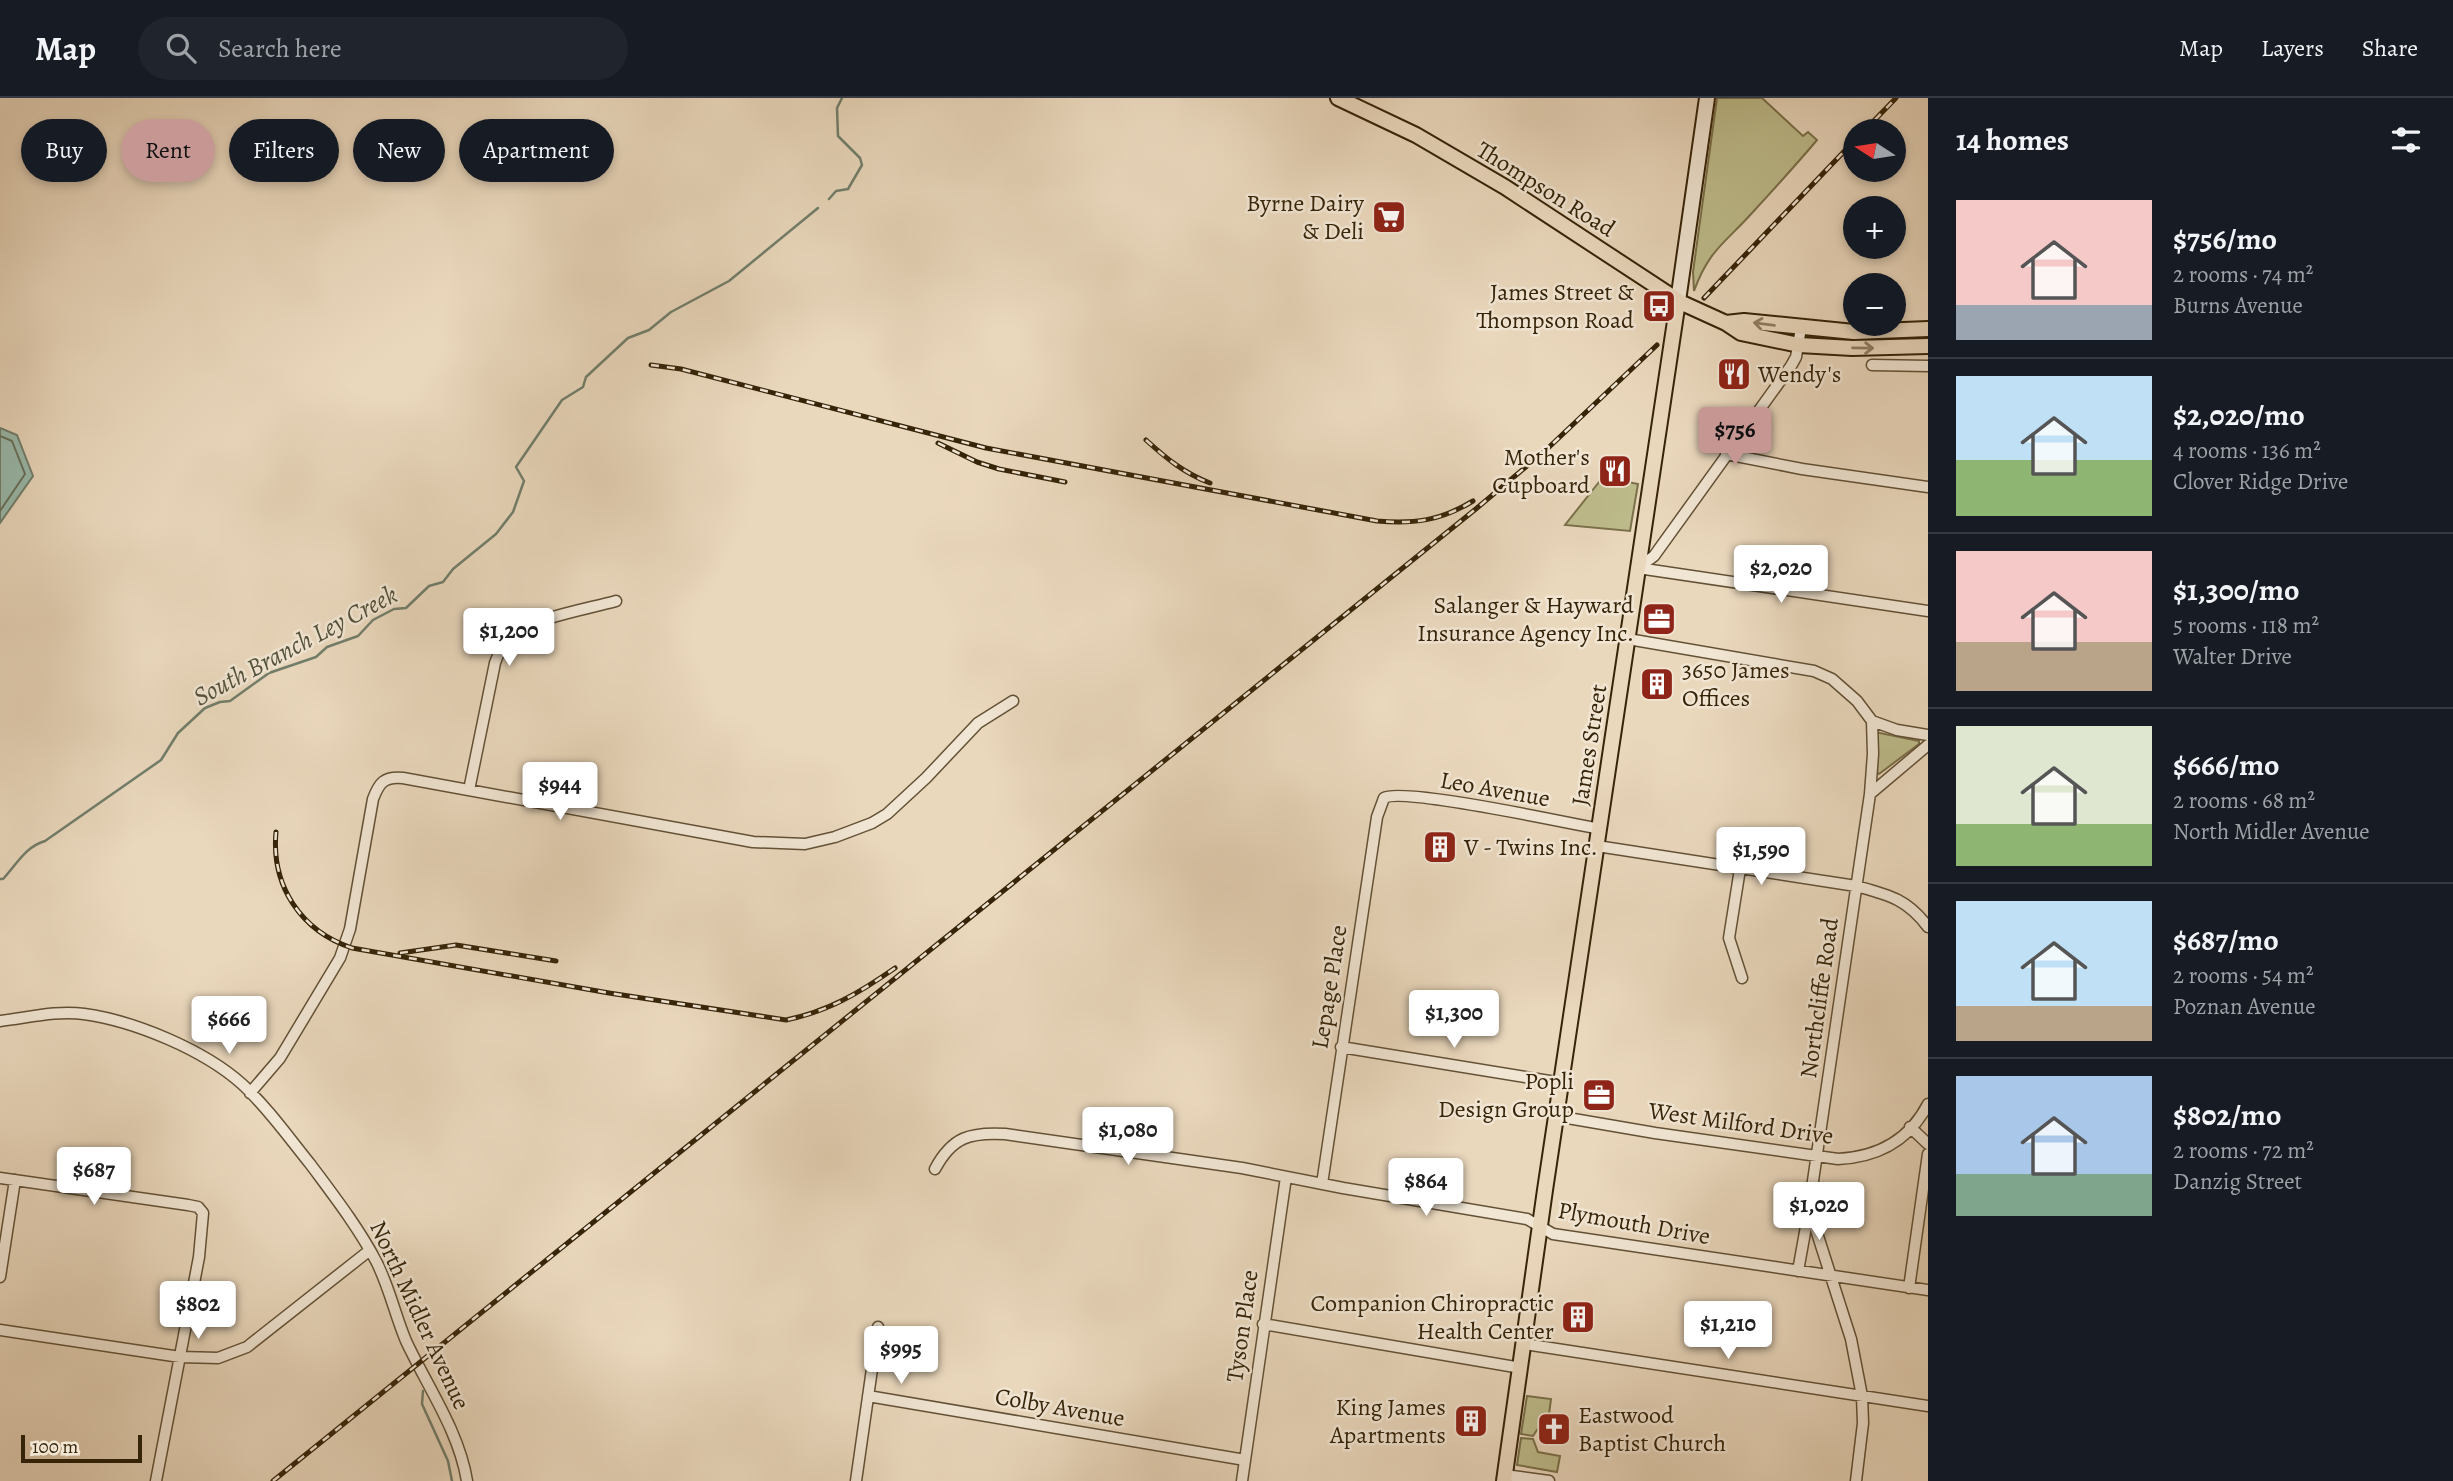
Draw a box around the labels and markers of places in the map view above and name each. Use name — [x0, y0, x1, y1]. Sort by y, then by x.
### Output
place label: Byrne Dairy & Deli — [1246, 187, 1364, 247]
supermarket icon: Byrne Dairy & Deli — [1370, 198, 1408, 236]
place label: James Street & Thompson Road — [1476, 276, 1634, 336]
bus stop icon: James Street & Thompson Road — [1640, 287, 1678, 325]
restaurant icon: Wendy's — [1715, 355, 1753, 393]
place label: Wendy's — [1757, 358, 1841, 390]
pin: $756 — [1694, 408, 1776, 467]
place label: Mother's Cupboard — [1492, 441, 1590, 501]
restaurant icon: Mother's Cupboard — [1596, 452, 1634, 490]
pin: $2,020 — [1724, 546, 1838, 605]
place label: Salanger & Hayward Insurance Agency Inc. — [1417, 589, 1634, 649]
office icon: Salanger & Hayward Insurance Agency Inc. — [1640, 600, 1678, 638]
pin: $1,200 — [452, 608, 566, 668]
place label: 3650 James Offices — [1682, 654, 1790, 714]
building icon: 3650 James Offices — [1638, 665, 1676, 703]
pin: $944 — [519, 762, 601, 822]
building icon: V - Twins Inc. — [1421, 828, 1459, 866]
pin: $1,590 — [1704, 828, 1818, 887]
place label: V - Twins Inc. — [1463, 831, 1598, 863]
pin: $1,300 — [1397, 990, 1511, 1050]
pin: $666 — [188, 996, 270, 1056]
place label: Popli Design Group — [1438, 1065, 1574, 1125]
office icon: Popli Design Group — [1580, 1076, 1618, 1114]
pin: $1,080 — [1071, 1108, 1185, 1167]
pin: $687 — [53, 1148, 135, 1207]
pin: $864 — [1385, 1158, 1467, 1218]
pin: $1,020 — [1762, 1182, 1876, 1242]
pin: $802 — [157, 1282, 239, 1341]
place label: Companion Chiropractic Health Center — [1311, 1287, 1554, 1347]
building icon: Companion Chiropractic Health Center — [1559, 1298, 1597, 1336]
pin: $1,210 — [1671, 1302, 1785, 1361]
pin: $995 — [860, 1326, 942, 1386]
place label: King James Apartments — [1329, 1391, 1446, 1451]
place label: Eastwood Baptist Church — [1578, 1399, 1726, 1459]
building icon: King James Apartments — [1452, 1402, 1490, 1440]
church icon: Eastwood Baptist Church — [1535, 1410, 1573, 1448]

